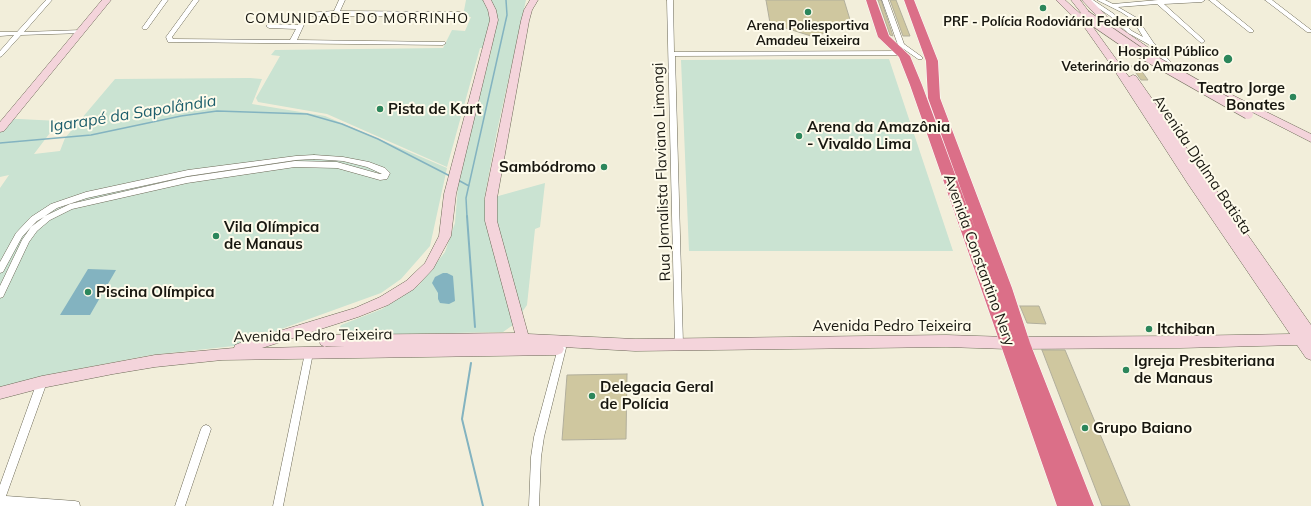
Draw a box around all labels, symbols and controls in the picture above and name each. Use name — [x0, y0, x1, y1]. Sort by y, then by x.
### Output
marker: PRF - Polícia Rodoviária Federal — [1038, 3, 1048, 13]
marker: Arena Poliesportiva Amadeu Teixeira — [803, 7, 813, 17]
district label: COMUNIDADE DO MORRINHO — [245, 11, 469, 27]
place label: PRF - Polícia Rodoviária Federal — [943, 14, 1143, 30]
place label: Arena Poliesportiva Amadeu Teixeira — [747, 18, 869, 49]
place label: Hospital Público Veterinário do Amazonas — [1062, 44, 1219, 75]
marker: Hospital Público Veterinário do Amazonas — [1222, 53, 1234, 65]
street label: Rua Jornalista Flaviano Limongi — [649, 62, 675, 282]
place label: Teatro Jorge Bonates — [1197, 79, 1285, 114]
water label: Igarapé da Sapolândia — [48, 91, 218, 137]
street label: Avenida Djalma Batista — [1149, 92, 1255, 238]
marker: Teatro Jorge Bonates — [1288, 92, 1298, 102]
place label: Pista de Kart — [388, 100, 481, 118]
marker: Pista de Kart — [375, 104, 385, 114]
place label: Arena da Amazônia - Vivaldo Lima — [807, 118, 950, 153]
marker: Arena da Amazônia - Vivaldo Lima — [794, 131, 804, 141]
place label: Sambódromo — [499, 158, 596, 176]
marker: Sambódromo — [599, 162, 609, 172]
street label: Avenida Constantino Nery — [939, 172, 1019, 348]
place label: Vila Olímpica de Manaus — [224, 218, 319, 253]
marker: Vila Olímpica de Manaus — [211, 231, 221, 241]
place label: Piscina Olímpica — [96, 283, 214, 301]
marker: Piscina Olímpica — [83, 287, 93, 297]
street label: Avenida Pedro Teixeira — [813, 317, 971, 335]
place label: Itchiban — [1157, 320, 1215, 338]
marker: Itchiban — [1144, 324, 1154, 334]
street label: Avenida Pedro Teixeira — [233, 326, 393, 346]
place label: Igreja Presbiteriana de Manaus — [1134, 352, 1275, 387]
marker: Igreja Presbiteriana de Manaus — [1121, 365, 1131, 375]
place label: Delegacia Geral de Polícia — [600, 378, 714, 413]
marker: Delegacia Geral de Polícia — [587, 391, 597, 401]
place label: Grupo Baiano — [1093, 419, 1192, 437]
marker: Grupo Baiano — [1080, 423, 1090, 433]

